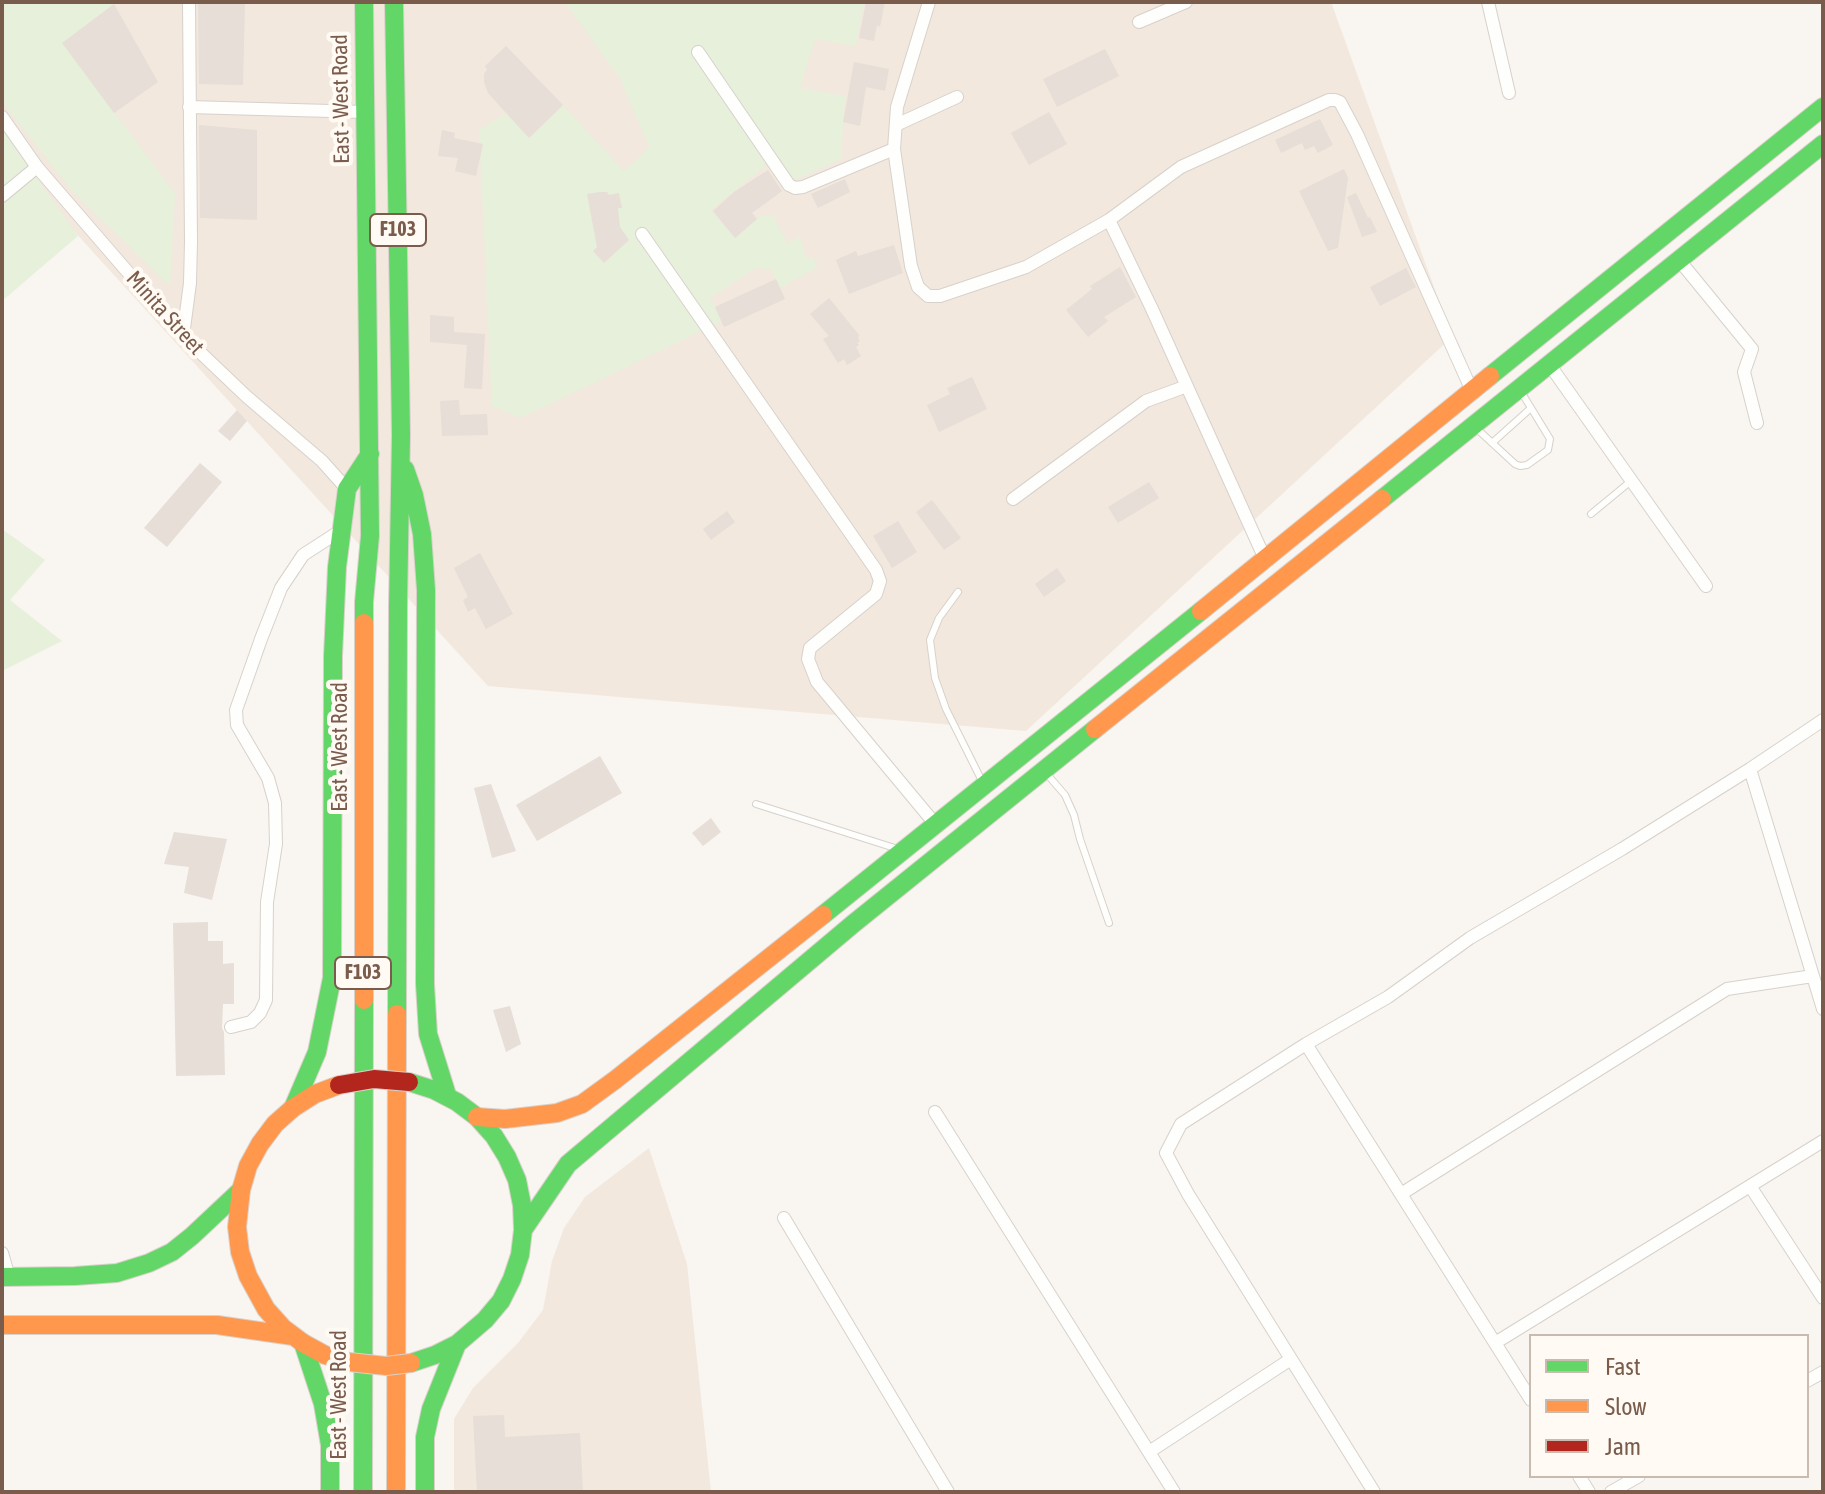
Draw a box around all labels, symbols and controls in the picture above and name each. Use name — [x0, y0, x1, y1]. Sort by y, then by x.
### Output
street label: East - West Road — [327, 34, 355, 164]
road number: F103 — [370, 214, 426, 246]
street label: Minita Street — [121, 266, 209, 360]
street label: East - West Road — [327, 682, 353, 812]
road number: F103 — [335, 957, 391, 989]
street label: East - West Road — [326, 1330, 352, 1460]
legend — [1529, 1334, 1809, 1478]
text: Fast — [1605, 1353, 1641, 1380]
text: Slow — [1605, 1393, 1647, 1420]
text: Jam — [1605, 1433, 1641, 1460]

